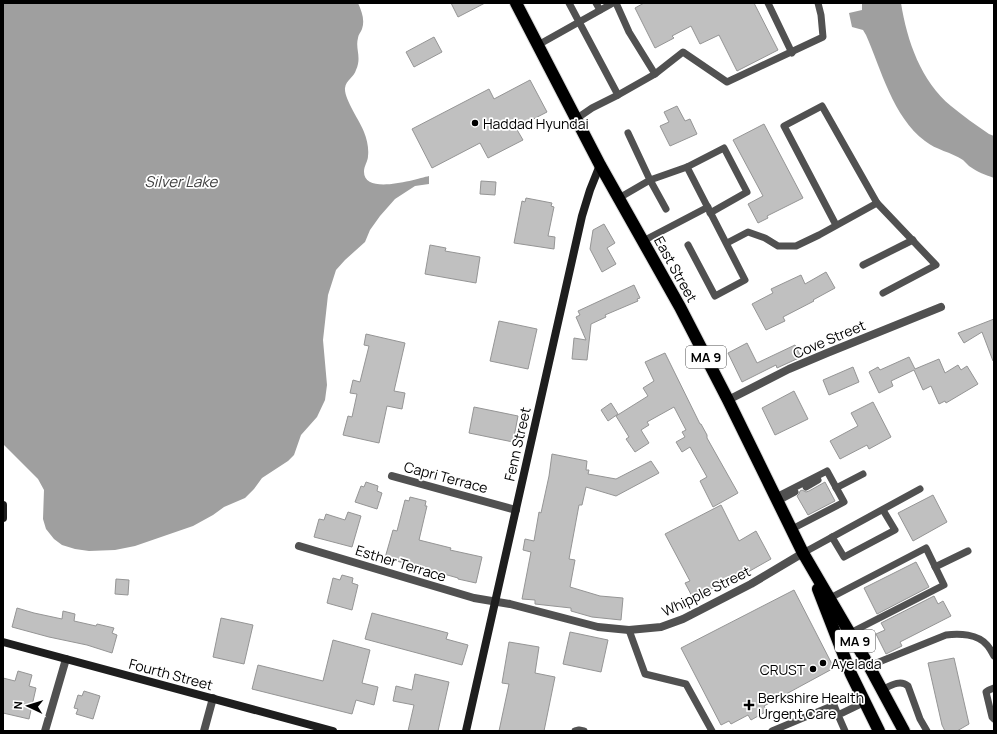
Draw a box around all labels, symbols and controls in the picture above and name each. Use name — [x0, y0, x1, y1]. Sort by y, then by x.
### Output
place label: Haddad Hyundai — [483, 114, 589, 133]
marker: Haddad Hyundai — [470, 118, 480, 128]
water label: Silver Lake — [145, 171, 219, 192]
street label: East Street — [650, 233, 702, 306]
street label: Cove Street — [790, 315, 868, 363]
road number: MA 9 — [686, 346, 726, 368]
street label: Fenn Street — [499, 405, 535, 483]
street label: Capri Terrace — [402, 457, 490, 497]
street label: Esther Terrace — [353, 540, 449, 586]
street label: Whipple Street — [658, 561, 754, 621]
road number: MA 9 — [835, 630, 875, 652]
street label: Fourth Street — [127, 654, 216, 694]
place label: Ayelada — [831, 654, 882, 673]
marker: Ayelada — [818, 658, 828, 668]
place label: CRUST — [760, 660, 806, 679]
marker: CRUST — [808, 664, 818, 674]
north arrow — [8, 686, 48, 726]
place label: Berkshire Health Urgent Care — [758, 688, 864, 723]
marker: Berkshire Health Urgent Care — [743, 699, 755, 711]
text: N — [10, 701, 25, 710]

